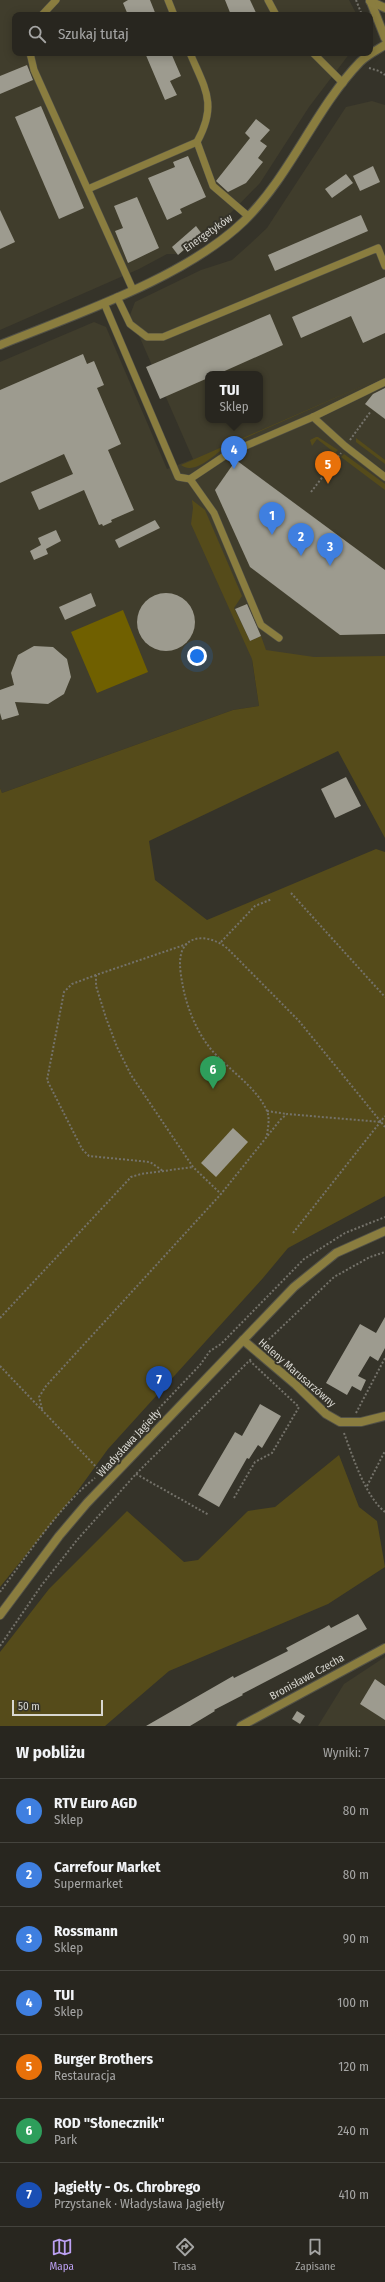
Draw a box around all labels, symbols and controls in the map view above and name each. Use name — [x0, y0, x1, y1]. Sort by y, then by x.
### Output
search box — [12, 12, 373, 56]
icon: search — [26, 23, 48, 45]
text: Szukaj tutaj — [58, 25, 129, 43]
street label: Energetyków — [181, 211, 235, 255]
popup — [205, 371, 263, 423]
text: TUI — [219, 381, 240, 399]
text: Sklep — [219, 399, 249, 414]
pin: 4 — [221, 436, 247, 469]
pin: 5 — [315, 451, 341, 484]
pin: 1 — [259, 502, 285, 535]
pin: 2 — [288, 523, 314, 556]
pin: 3 — [317, 533, 343, 566]
your location — [187, 646, 207, 666]
pin: 6 — [200, 1056, 226, 1089]
street label: Heleny Marusarzówny — [256, 1336, 338, 1410]
pin: 7 — [146, 1366, 172, 1399]
street label: Władysława Jagiełły — [94, 1406, 164, 1480]
street label: Bronisława Czecha — [268, 1651, 346, 1703]
scale bar — [12, 1698, 103, 1717]
text: 50 m — [18, 1700, 40, 1713]
text: W pobliżu — [16, 1742, 85, 1763]
text: Wyniki: 7 — [323, 1745, 369, 1760]
text: RTV Euro AGD — [54, 1794, 137, 1812]
text: 1 — [26, 1803, 32, 1818]
text: 80 m — [343, 1803, 369, 1818]
text: Sklep — [54, 1812, 83, 1827]
text: Carrefour Market — [54, 1858, 161, 1876]
text: 2 — [26, 1867, 32, 1882]
text: 80 m — [343, 1867, 369, 1882]
text: Supermarket — [54, 1876, 123, 1891]
text: Rossmann — [54, 1922, 118, 1940]
text: 3 — [26, 1931, 32, 1946]
text: 90 m — [343, 1931, 369, 1946]
text: Sklep — [54, 1940, 83, 1955]
text: TUI — [54, 1986, 74, 2004]
text: 4 — [26, 1995, 32, 2010]
text: 100 m — [337, 1995, 369, 2010]
text: Sklep — [54, 2004, 83, 2019]
text: Burger Brothers — [54, 2050, 153, 2068]
text: 5 — [26, 2059, 32, 2074]
text: 120 m — [338, 2059, 369, 2074]
text: Restauracja — [54, 2068, 116, 2083]
text: ROD "Słonecznik" — [54, 2114, 165, 2132]
text: 6 — [26, 2123, 32, 2138]
text: 240 m — [337, 2123, 369, 2138]
text: Park — [54, 2132, 77, 2147]
text: Jagiełły - Os. Chrobrego — [54, 2178, 201, 2196]
text: 7 — [26, 2187, 32, 2202]
text: 410 m — [339, 2187, 369, 2202]
text: Przystanek · Władysława Jagiełły — [54, 2196, 225, 2211]
tab: Mapa — [49, 2236, 74, 2273]
tab: Trasa — [173, 2236, 196, 2273]
tab: Zapisane — [295, 2236, 336, 2273]

